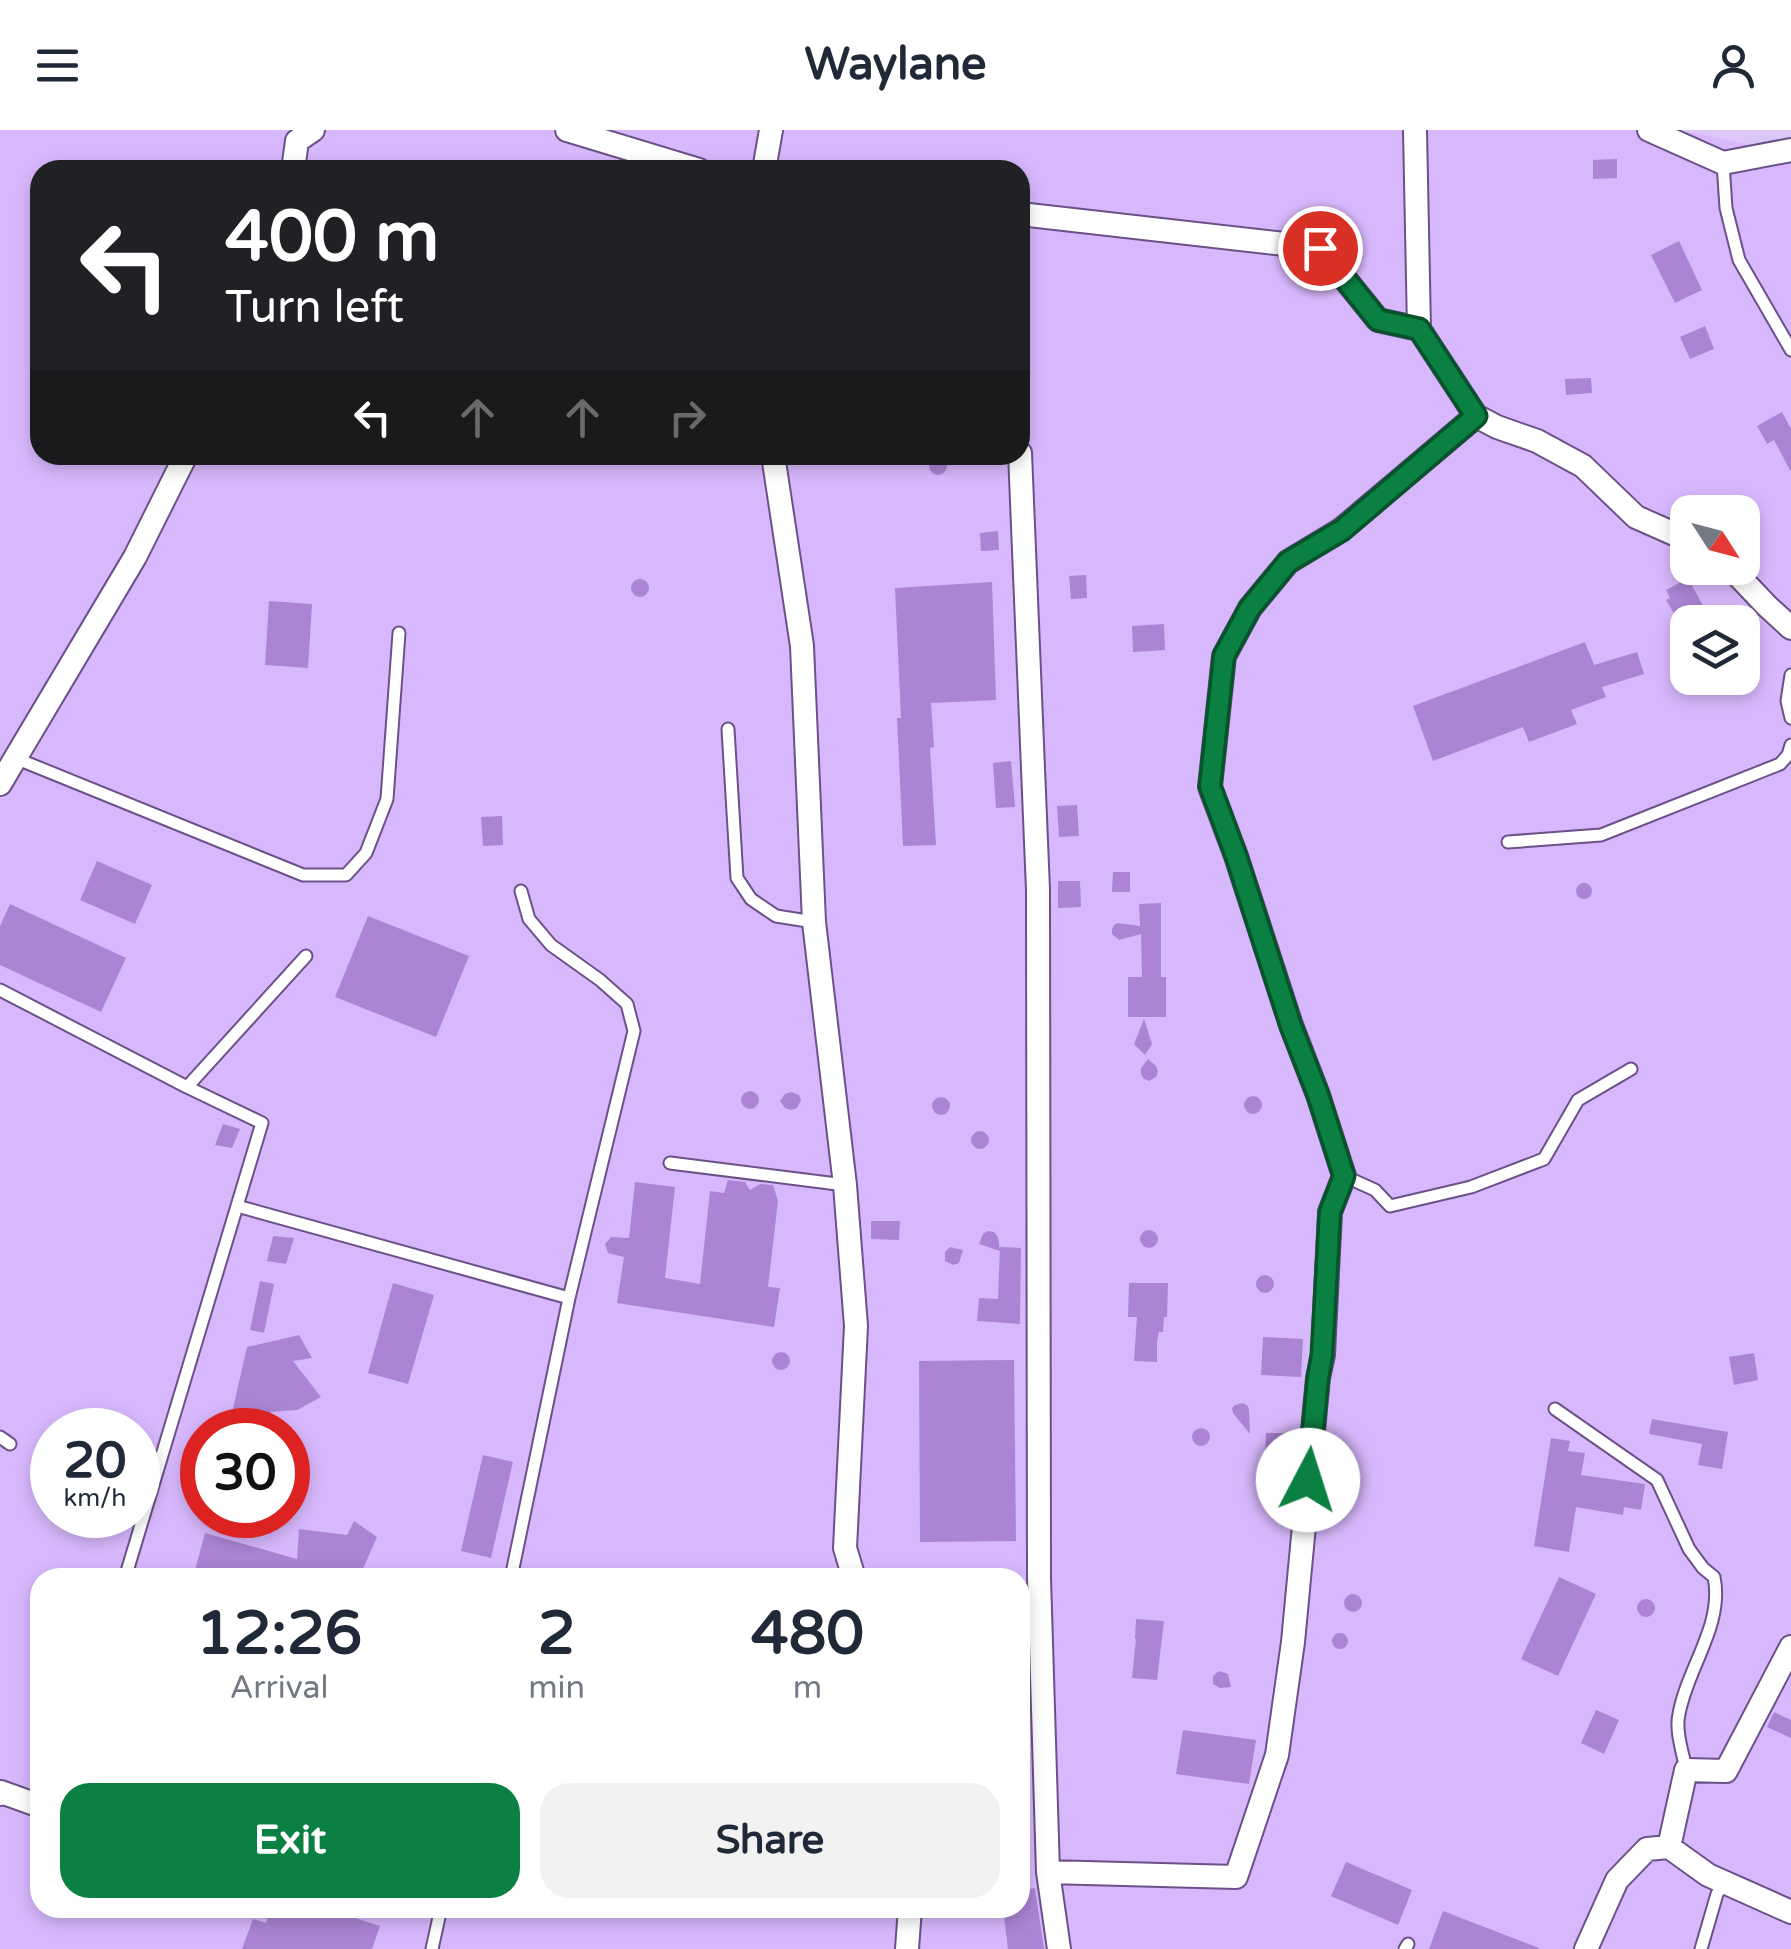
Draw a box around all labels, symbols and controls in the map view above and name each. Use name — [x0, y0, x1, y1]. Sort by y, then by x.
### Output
icon: menu — [30, 38, 85, 93]
text: Waylane — [804, 38, 987, 92]
icon: person — [1706, 38, 1761, 93]
text: 400 m — [225, 196, 439, 280]
icon: left — [60, 200, 190, 330]
pin — [1278, 206, 1363, 291]
icon: arrive — [1293, 221, 1348, 276]
text: Turn left — [225, 281, 404, 335]
icon: left — [345, 390, 400, 445]
icon: ahead — [450, 390, 505, 445]
icon: ahead — [555, 390, 610, 445]
icon: right — [660, 390, 715, 445]
north arrow — [1670, 495, 1760, 585]
map controls — [1670, 495, 1760, 695]
button: layers — [1670, 605, 1760, 695]
speed limit sign: 30 — [180, 1408, 310, 1538]
position arrow — [1256, 1428, 1360, 1532]
text: 20 — [64, 1431, 126, 1491]
text: km/h — [64, 1483, 126, 1513]
text: 12:26 — [196, 1598, 362, 1670]
text: 2 — [538, 1598, 575, 1670]
text: 480 — [751, 1598, 864, 1670]
text: Arrival — [230, 1669, 329, 1707]
text: min — [528, 1669, 585, 1707]
text: m — [793, 1669, 822, 1707]
button: Exit — [60, 1783, 520, 1898]
button: Share — [540, 1783, 1000, 1898]

